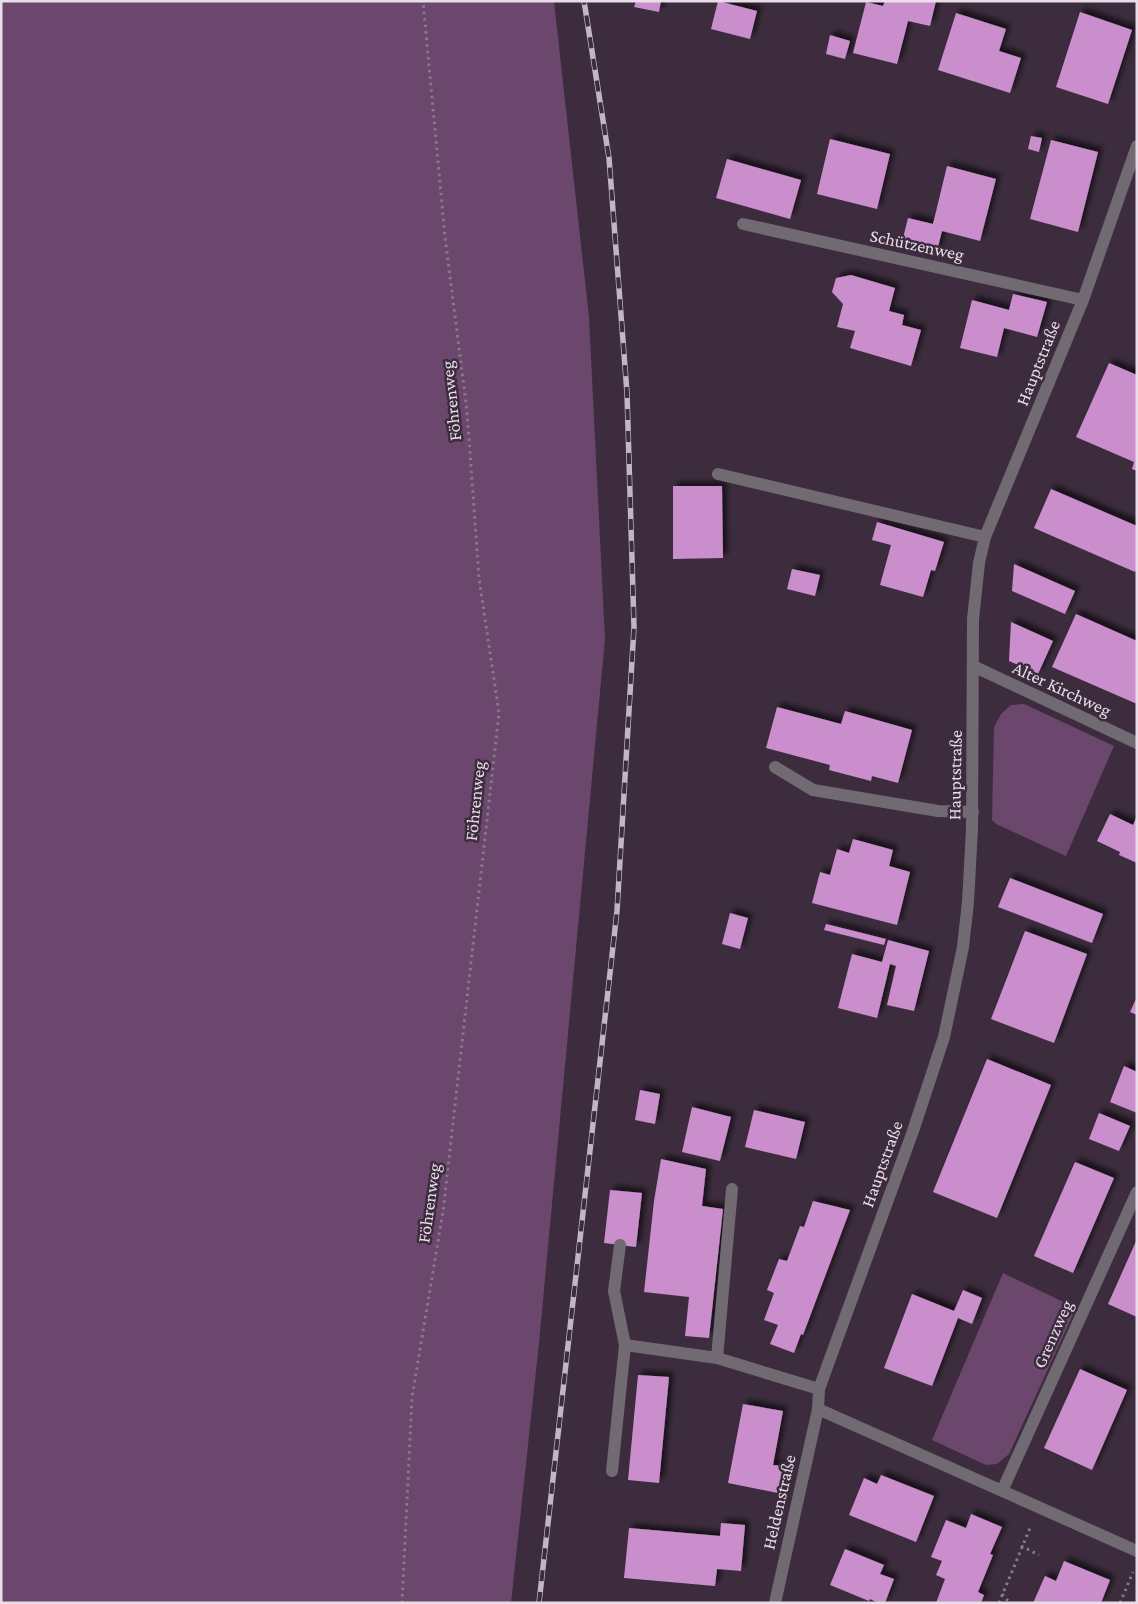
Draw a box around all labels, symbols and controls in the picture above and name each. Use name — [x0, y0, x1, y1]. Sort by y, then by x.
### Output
street label: Schützenweg — [868, 225, 966, 265]
street label: Hauptstraße — [1012, 317, 1064, 409]
street label: Föhrenweg — [437, 360, 465, 442]
street label: Alter Kirchweg — [1010, 657, 1115, 721]
street label: Hauptstraße — [944, 730, 966, 820]
street label: Föhrenweg — [461, 760, 489, 842]
street label: Hauptstraße — [857, 1118, 907, 1210]
street label: Föhrenweg — [414, 1162, 445, 1244]
street label: Grenzweg — [1029, 1297, 1077, 1371]
street label: Heldenstraße — [758, 1452, 800, 1551]

